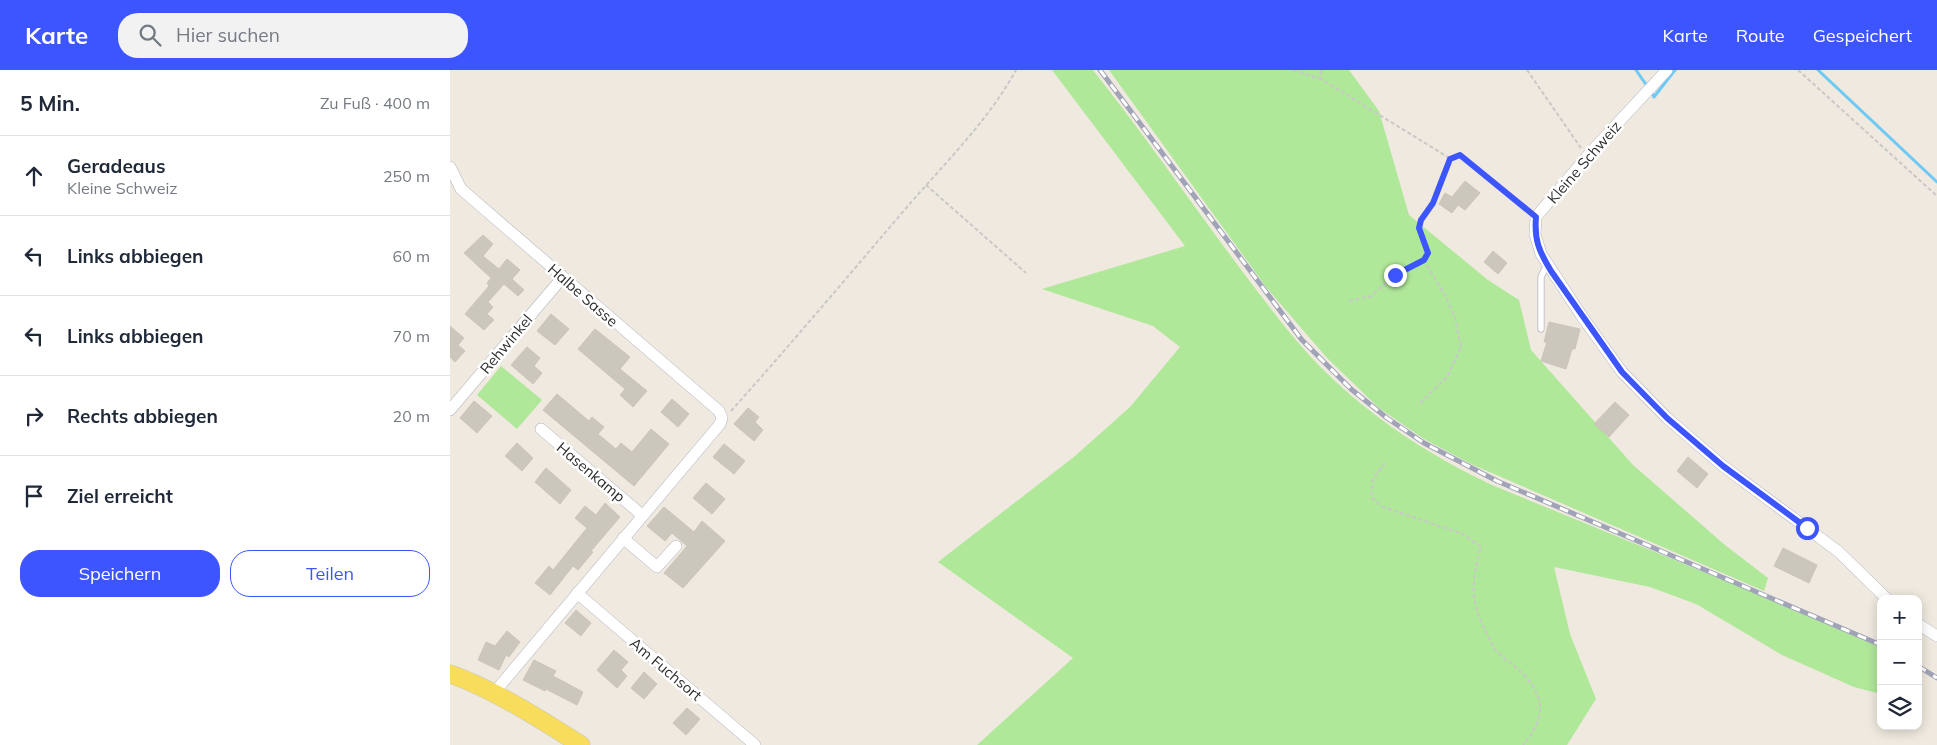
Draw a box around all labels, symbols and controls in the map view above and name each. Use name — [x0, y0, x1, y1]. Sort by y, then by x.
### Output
search box — [118, 13, 468, 58]
text: Karte — [25, 20, 88, 50]
icon: search — [136, 21, 164, 49]
text: Hier suchen — [176, 23, 280, 47]
text: Karte — [1663, 24, 1708, 47]
text: Route — [1736, 24, 1785, 47]
text: Gespeichert — [1813, 24, 1912, 47]
text: 5 Min. — [20, 90, 80, 116]
text: Zu Fuß · 400 m — [320, 93, 430, 113]
street label: Kleine Schweiz — [1543, 117, 1625, 207]
text: Geradeaus — [67, 154, 165, 178]
icon: ahead — [20, 162, 48, 190]
text: 250 m — [383, 166, 430, 186]
text: Kleine Schweiz — [67, 178, 178, 198]
icon: left — [20, 242, 48, 270]
text: Links abbiegen — [67, 244, 204, 268]
text: 60 m — [393, 246, 430, 266]
street label: Halbe Sasse — [544, 259, 622, 331]
route end — [1384, 264, 1407, 287]
street label: Rehwinkel — [476, 310, 536, 378]
icon: left — [20, 322, 48, 350]
text: Links abbiegen — [67, 324, 204, 348]
text: 70 m — [393, 326, 430, 346]
icon: right — [20, 402, 48, 430]
text: Rechts abbiegen — [67, 404, 218, 428]
text: 20 m — [393, 406, 430, 426]
street label: Hasenkamp — [553, 438, 629, 506]
icon: arrive — [20, 482, 48, 510]
text: Ziel erreicht — [67, 484, 173, 508]
route start — [1796, 517, 1819, 540]
button: Speichern — [20, 550, 220, 597]
button: Teilen — [230, 550, 430, 597]
map controls — [1877, 595, 1922, 730]
button: + — [1877, 595, 1922, 640]
street label: Am Fuchsort — [626, 633, 706, 705]
button: − — [1877, 640, 1922, 685]
button: layers — [1877, 685, 1922, 730]

